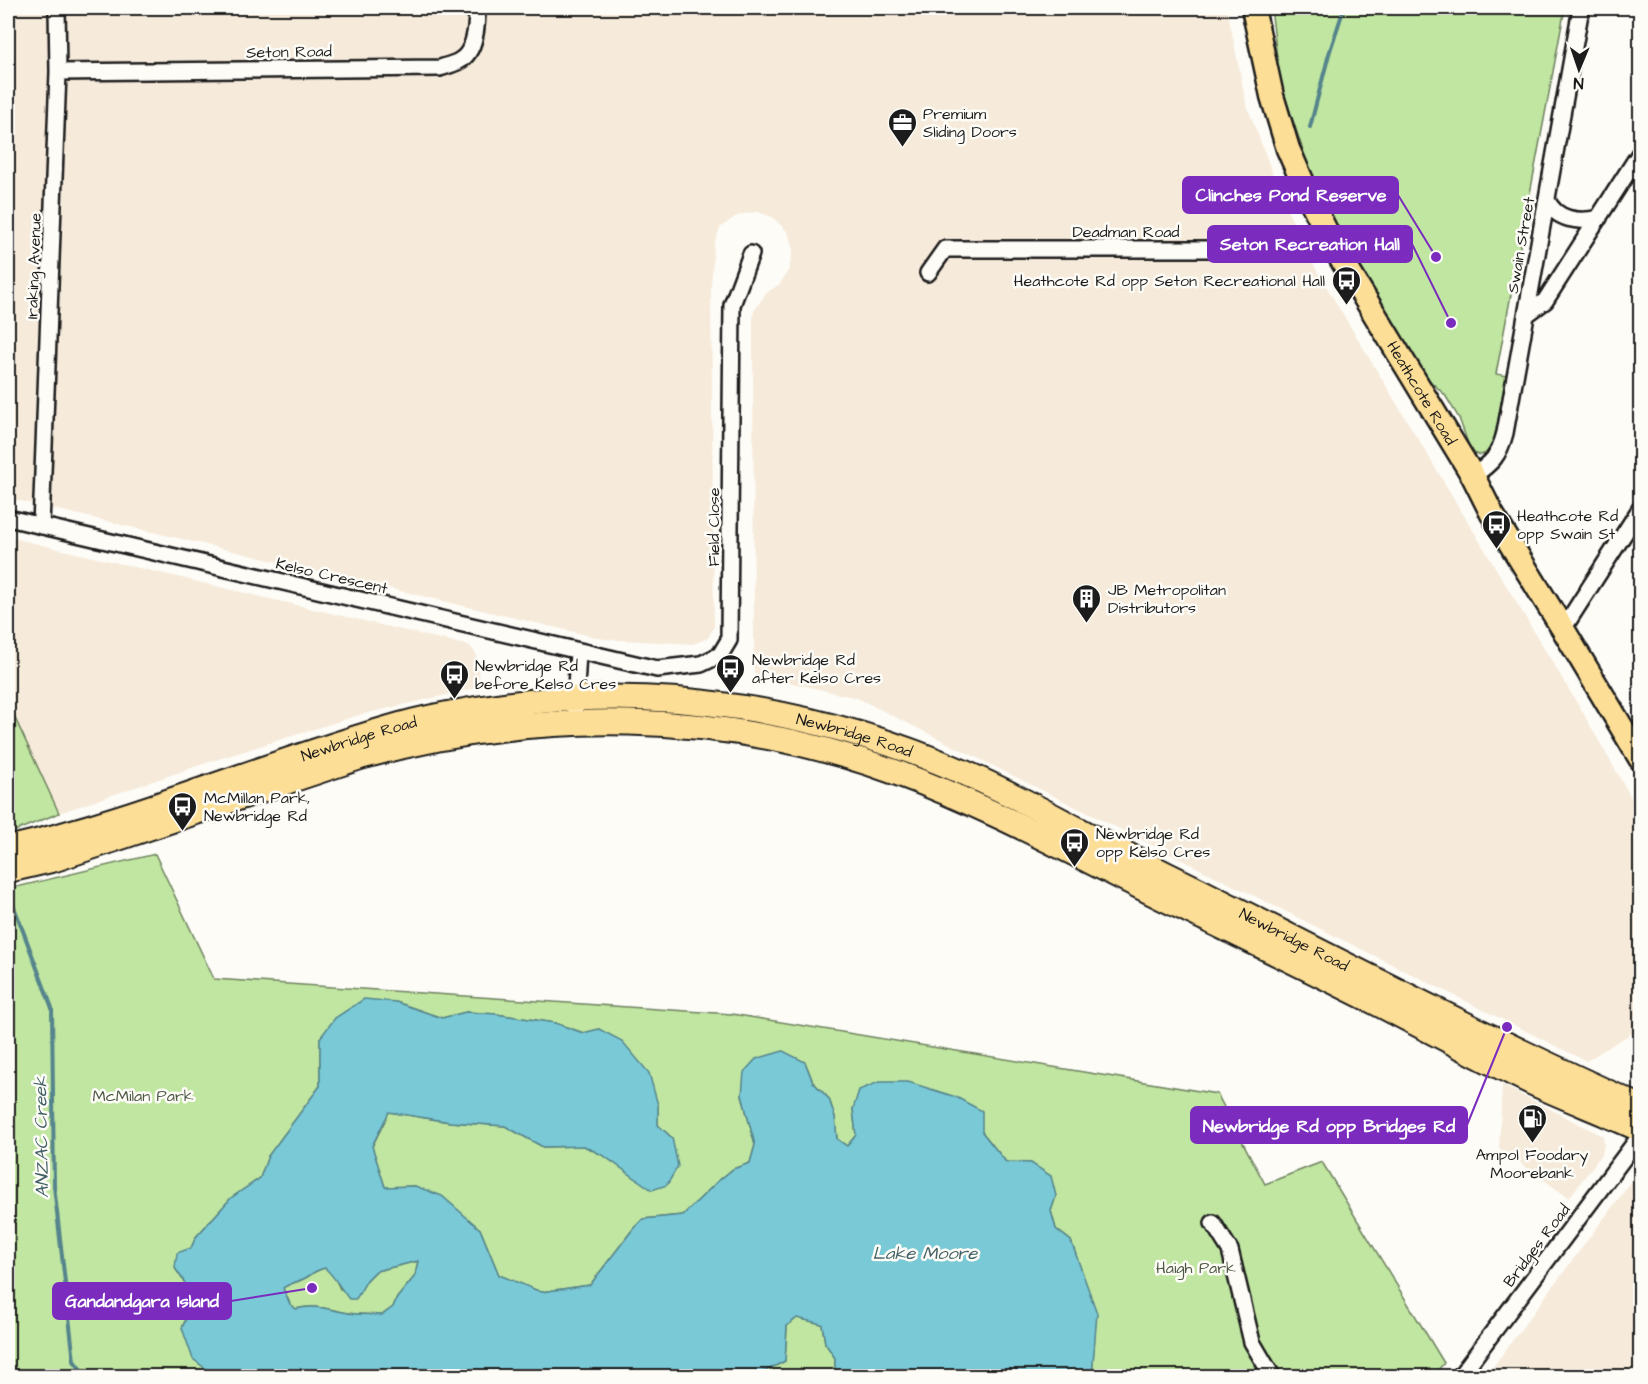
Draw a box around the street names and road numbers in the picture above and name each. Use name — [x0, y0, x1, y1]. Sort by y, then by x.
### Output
street label: Seton Road — [246, 40, 332, 64]
street label: Swain Street — [1502, 195, 1540, 295]
street label: Iraking Avenue — [21, 212, 48, 320]
street label: Deadman Road — [1072, 221, 1180, 243]
street label: Heathcote Road — [1381, 337, 1462, 449]
street label: Field Close — [703, 487, 725, 566]
street label: Kelso Crescent — [274, 552, 390, 600]
street label: Newbridge Road — [794, 708, 915, 763]
street label: Newbridge Road — [298, 711, 419, 767]
street label: Newbridge Road — [1235, 903, 1353, 977]
street label: Bridges Road — [1498, 1199, 1576, 1292]

